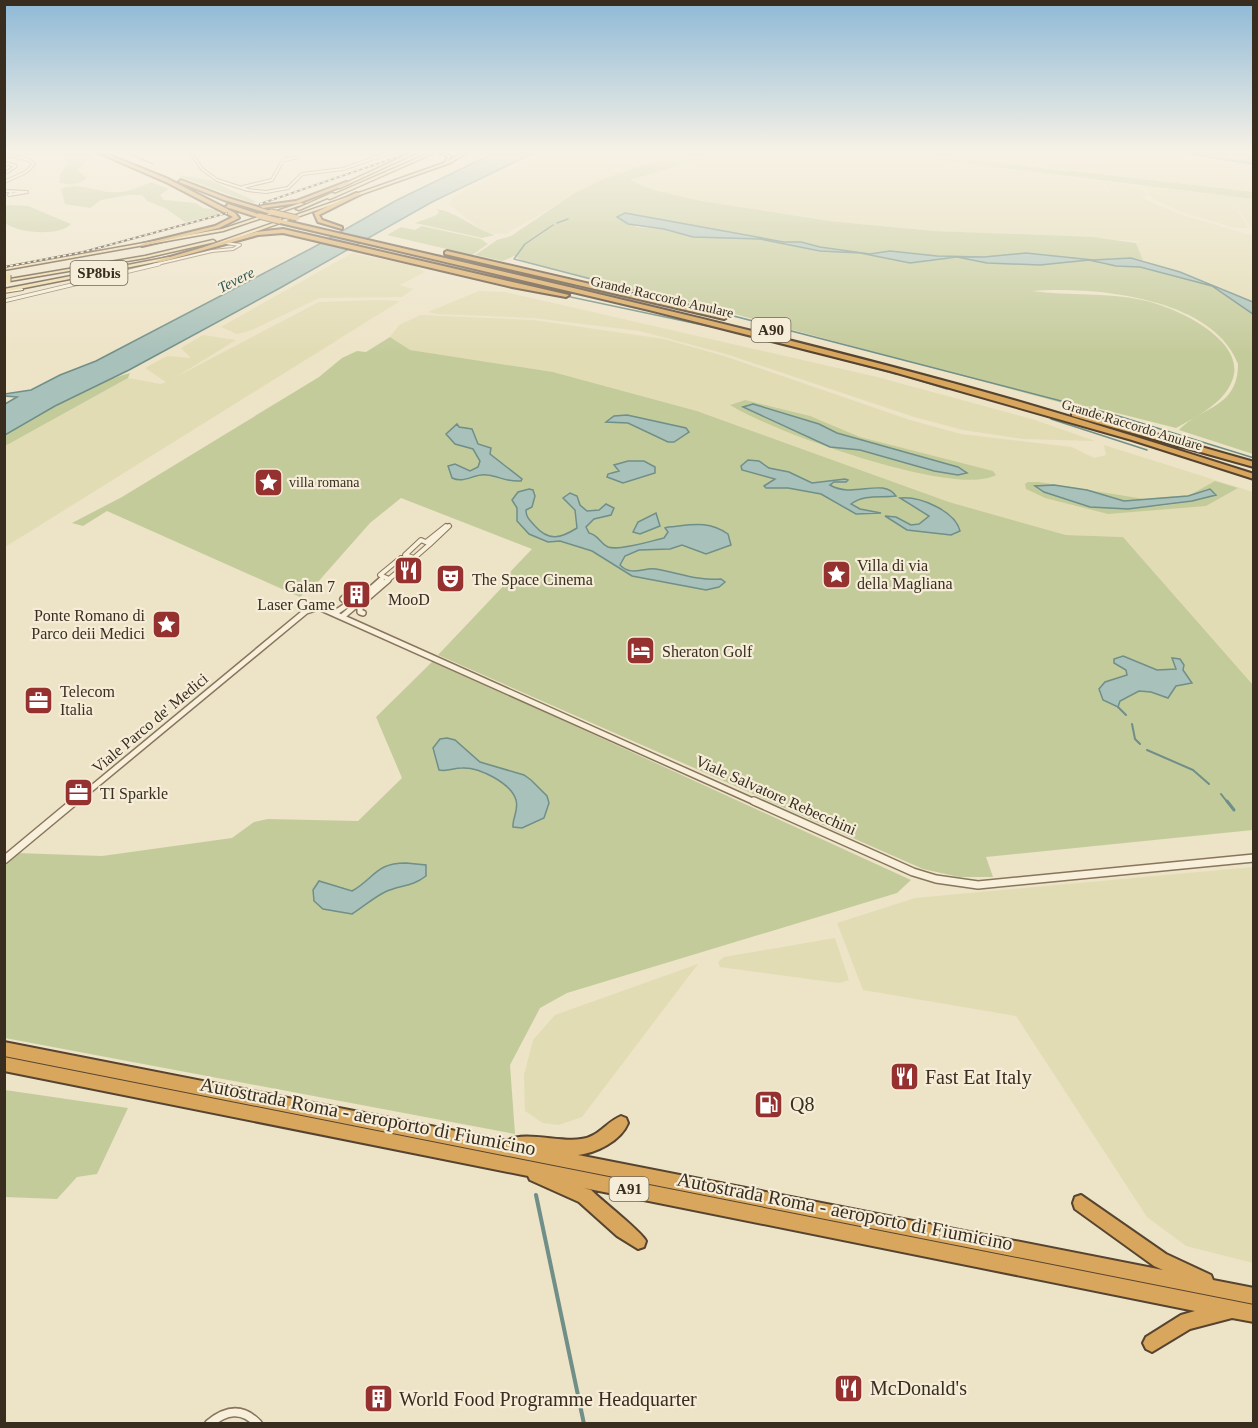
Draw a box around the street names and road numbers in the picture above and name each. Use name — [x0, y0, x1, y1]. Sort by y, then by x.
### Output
road number: SP8bis — [70, 261, 128, 285]
street label: Grande Raccordo Anulare — [589, 273, 735, 321]
road number: A90 — [752, 318, 790, 342]
street label: Grande Raccordo Anulare — [1060, 396, 1204, 454]
street label: Viale Parco de' Medici — [89, 669, 212, 776]
street label: Viale Salvatore Rebecchini — [693, 752, 859, 838]
street label: Autostrada Roma - aeroporto di Fiumicino — [198, 1073, 538, 1160]
street label: Autostrada Roma - aeroporto di Fiumicino — [675, 1168, 1015, 1255]
road number: A91 — [610, 1177, 648, 1201]

